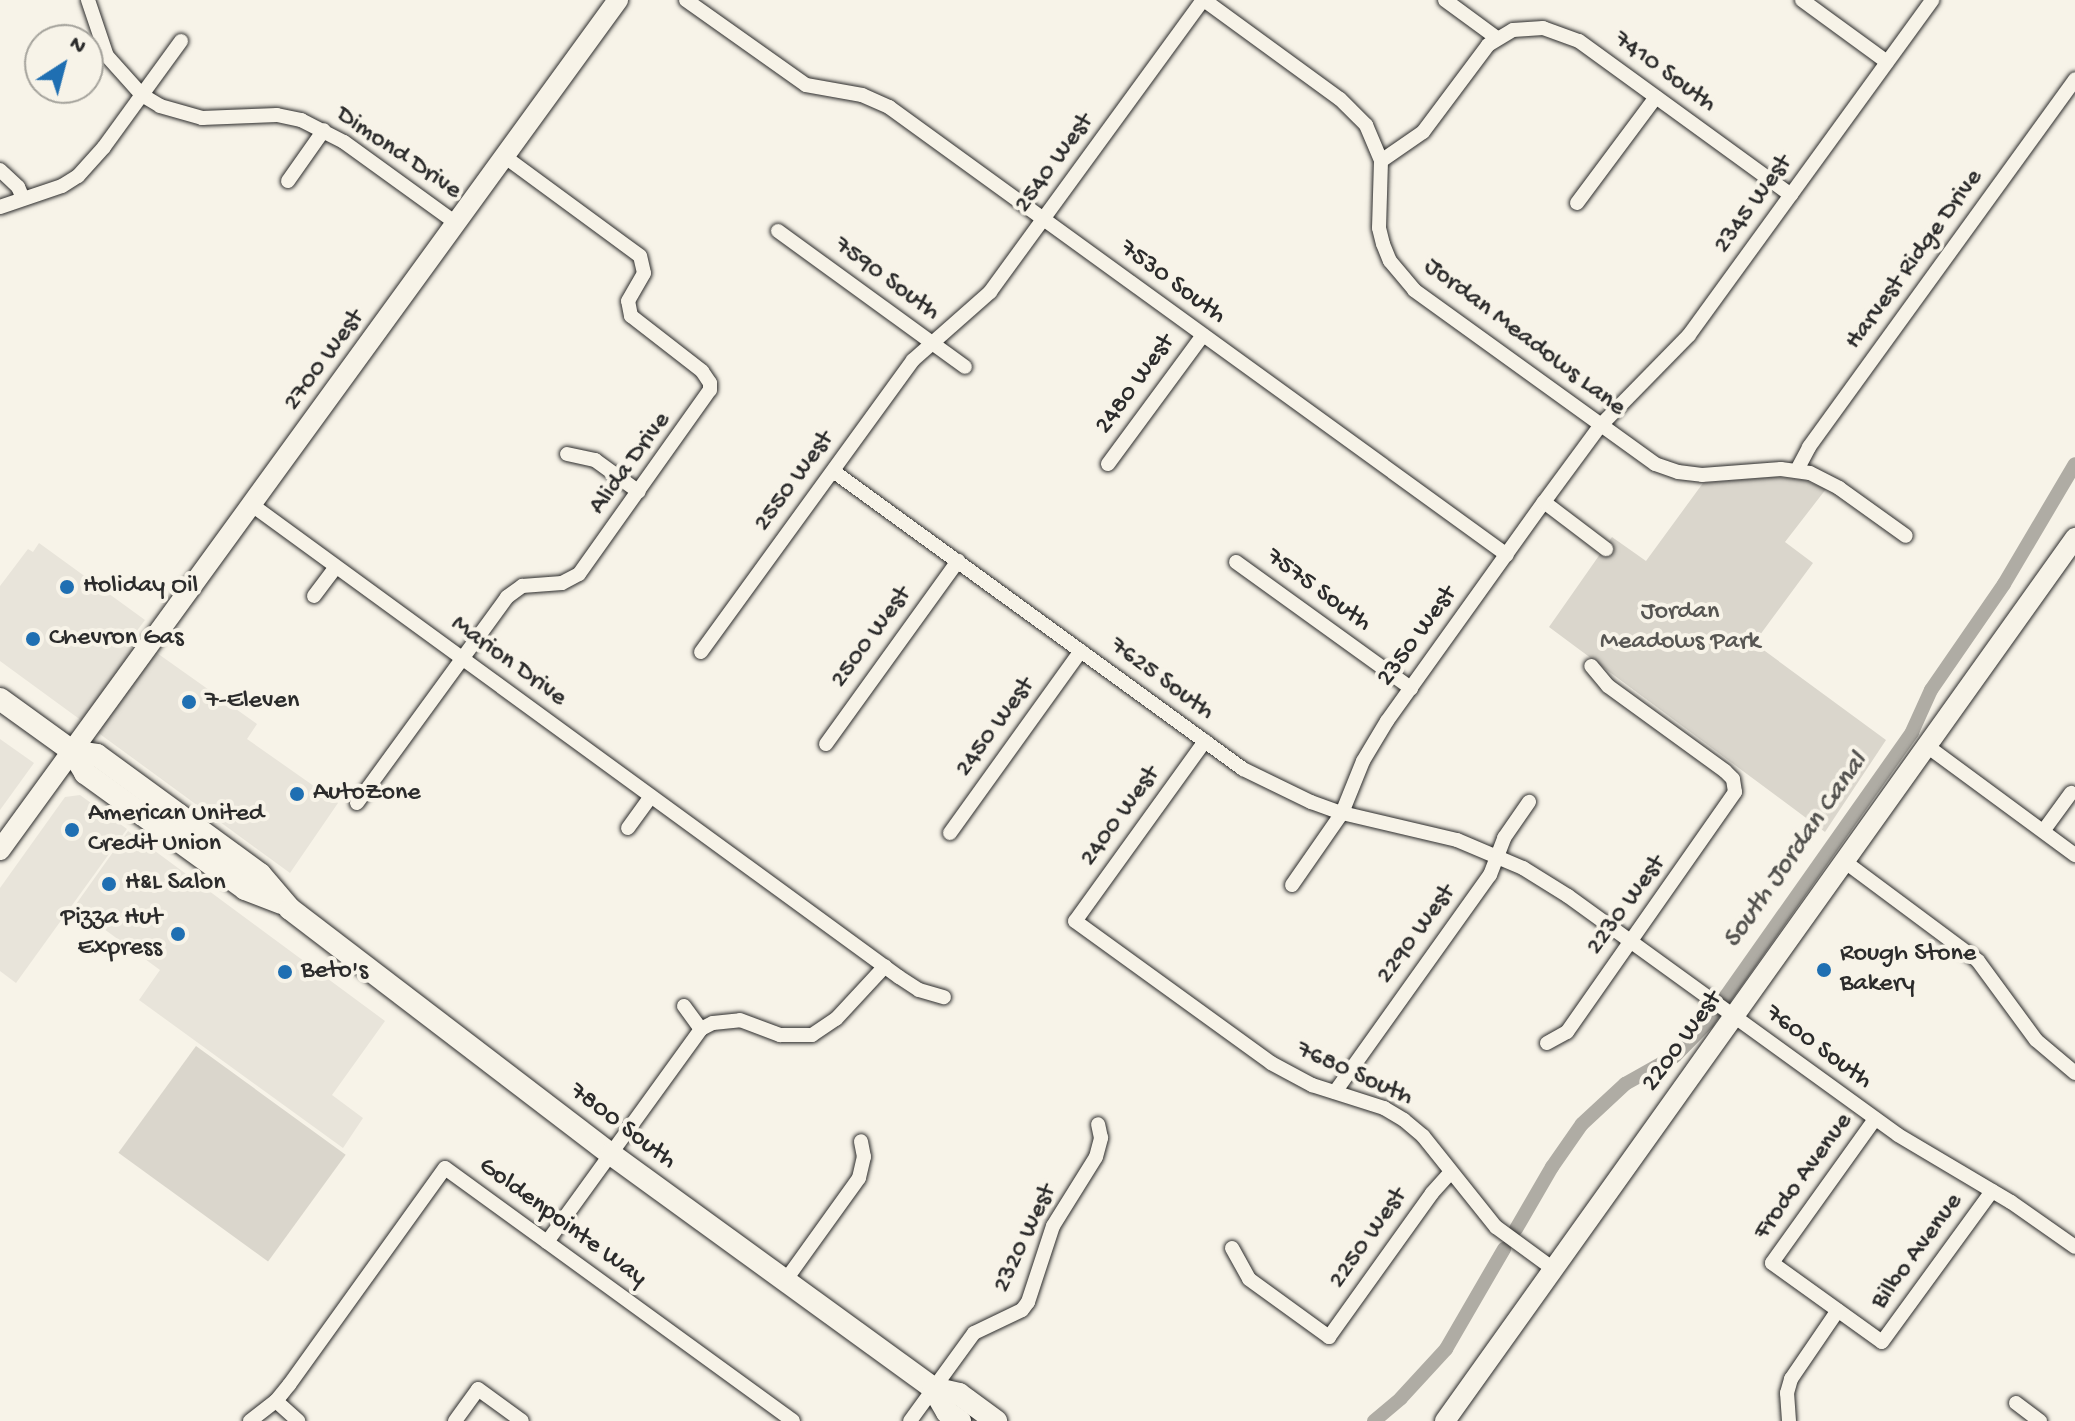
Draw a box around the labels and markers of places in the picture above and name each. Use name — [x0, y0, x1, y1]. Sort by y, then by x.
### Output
place label: Holiday Oil — [83, 571, 198, 603]
marker: Holiday Oil — [58, 578, 76, 596]
place label: Chevron Gas — [49, 623, 184, 655]
marker: Chevron Gas — [24, 630, 42, 648]
place label: 7-Eleven — [205, 686, 299, 718]
marker: 7-Eleven — [180, 693, 198, 711]
place label: AutoZone — [313, 778, 421, 810]
marker: AutoZone — [288, 785, 306, 803]
place label: American United Credit Union — [88, 799, 264, 860]
marker: American United Credit Union — [63, 821, 81, 839]
place label: H&L Salon — [125, 868, 226, 900]
marker: H&L Salon — [100, 875, 118, 893]
place label: Pizza Hut Express — [61, 903, 162, 964]
marker: Pizza Hut Express — [169, 925, 187, 943]
place label: Rough Stone Bakery — [1840, 939, 1976, 1000]
place label: Beto's — [301, 956, 368, 988]
marker: Rough Stone Bakery — [1815, 961, 1833, 979]
marker: Beto's — [276, 963, 294, 981]

